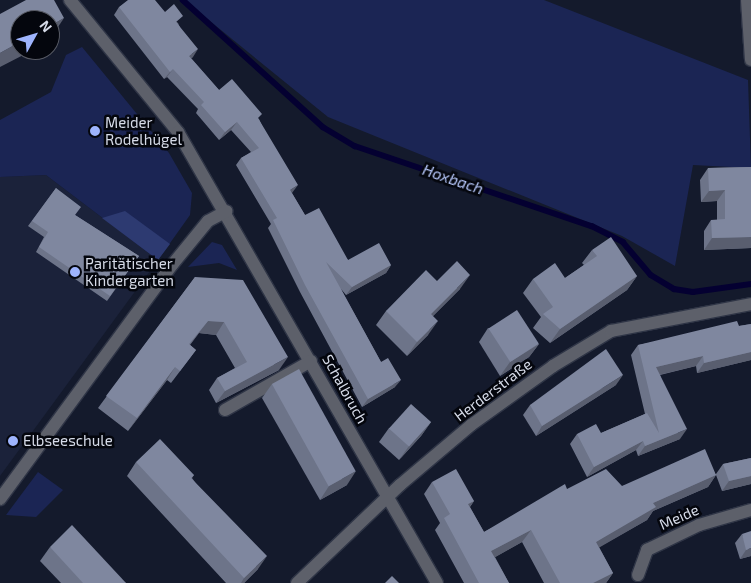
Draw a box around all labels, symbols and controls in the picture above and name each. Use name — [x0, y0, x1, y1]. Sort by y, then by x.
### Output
north arrow — [10, 10, 60, 60]
text: N — [36, 17, 56, 35]
place label: Meider Rodelhügel — [105, 113, 182, 148]
marker: Meider Rodelhügel — [89, 125, 101, 137]
water label: Hoxbach — [420, 160, 486, 198]
place label: Paritätischer Kindergarten — [85, 254, 174, 289]
marker: Paritätischer Kindergarten — [69, 266, 81, 278]
street label: Schalbruch — [319, 351, 371, 427]
street label: Herderstraße — [451, 355, 535, 425]
place label: Elbseeschule — [23, 432, 113, 450]
marker: Elbseeschule — [7, 435, 19, 447]
street label: Meide — [656, 500, 702, 534]

